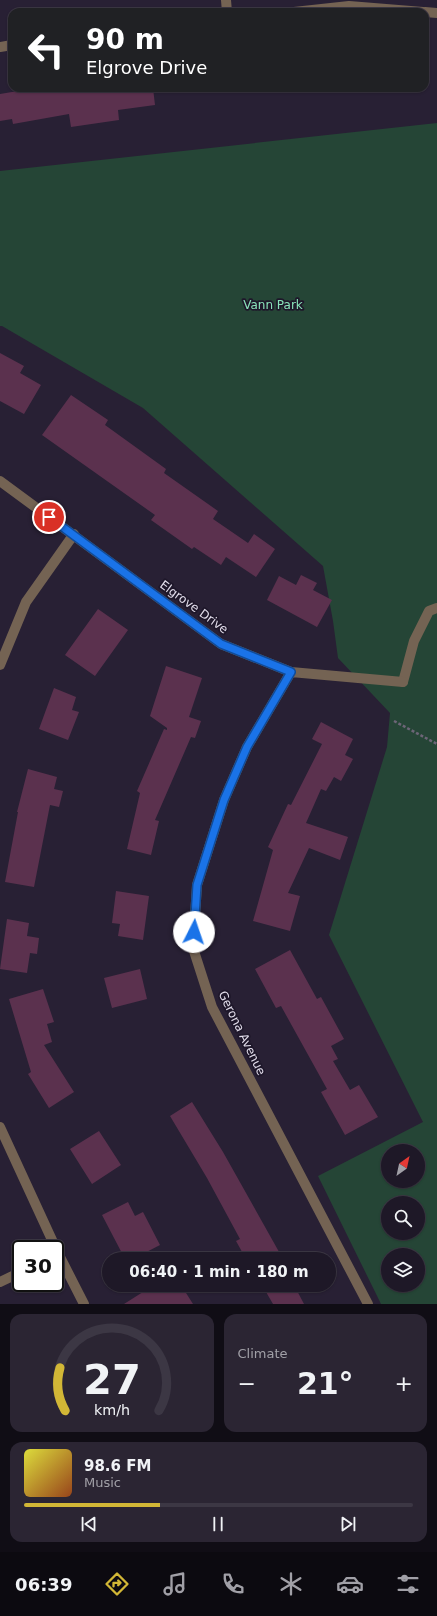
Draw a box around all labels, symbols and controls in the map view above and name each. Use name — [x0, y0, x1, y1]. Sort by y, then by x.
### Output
text: 90 m — [86, 23, 164, 56]
icon: left — [20, 24, 72, 76]
text: Elgrove Drive — [86, 57, 207, 78]
park label: Vann Park — [243, 298, 303, 312]
pin — [32, 500, 66, 534]
icon: arrive — [38, 506, 60, 528]
street label: Elgrove Drive — [157, 578, 231, 636]
position arrow — [173, 911, 215, 953]
street label: Gerona Avenue — [216, 989, 268, 1077]
north arrow — [381, 1144, 425, 1188]
map controls — [381, 1144, 425, 1292]
button: search — [381, 1196, 425, 1240]
speed limit sign: 30 — [12, 1240, 64, 1292]
button: layers — [381, 1248, 425, 1292]
text: 06:40 · 1 min · 180 m — [129, 1263, 309, 1281]
text: Climate — [238, 1346, 288, 1361]
text: 27 — [83, 1355, 141, 1404]
text: 21° — [297, 1366, 354, 1401]
text: − — [238, 1371, 256, 1396]
text: + — [395, 1371, 413, 1396]
text: km/h — [94, 1402, 130, 1418]
text: 98.6 FM — [84, 1457, 151, 1475]
text: Music — [84, 1475, 121, 1490]
icon: previous — [78, 1513, 100, 1535]
icon: pause — [207, 1513, 229, 1535]
icon: next — [337, 1513, 359, 1535]
icon: directions — [103, 1570, 131, 1598]
icon: music — [161, 1570, 189, 1598]
icon: phone — [219, 1570, 247, 1598]
icon: climate — [277, 1570, 305, 1598]
icon: car — [336, 1570, 364, 1598]
icon: filters — [394, 1570, 422, 1598]
text: 06:39 — [15, 1574, 72, 1595]

